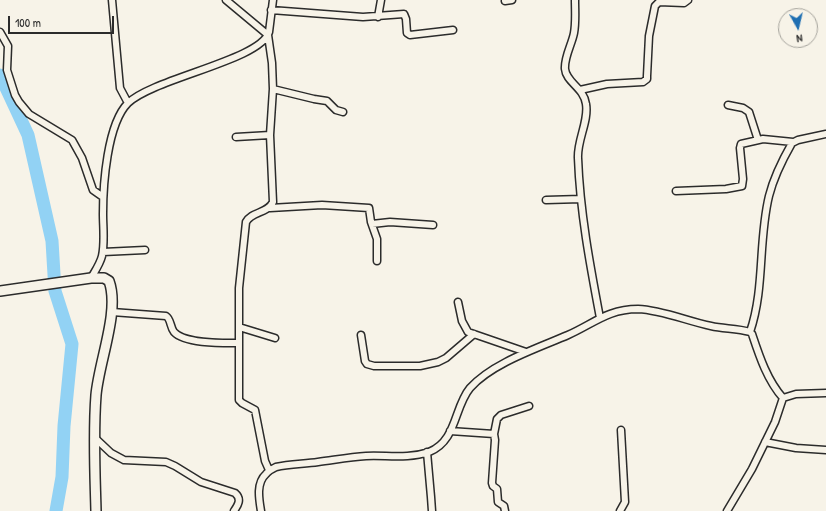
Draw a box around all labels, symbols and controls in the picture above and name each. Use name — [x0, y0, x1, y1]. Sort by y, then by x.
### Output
scale bar — [10, 8, 116, 34]
north arrow — [778, 8, 818, 48]
text: 100 m — [15, 14, 41, 31]
text: N — [796, 32, 803, 46]

